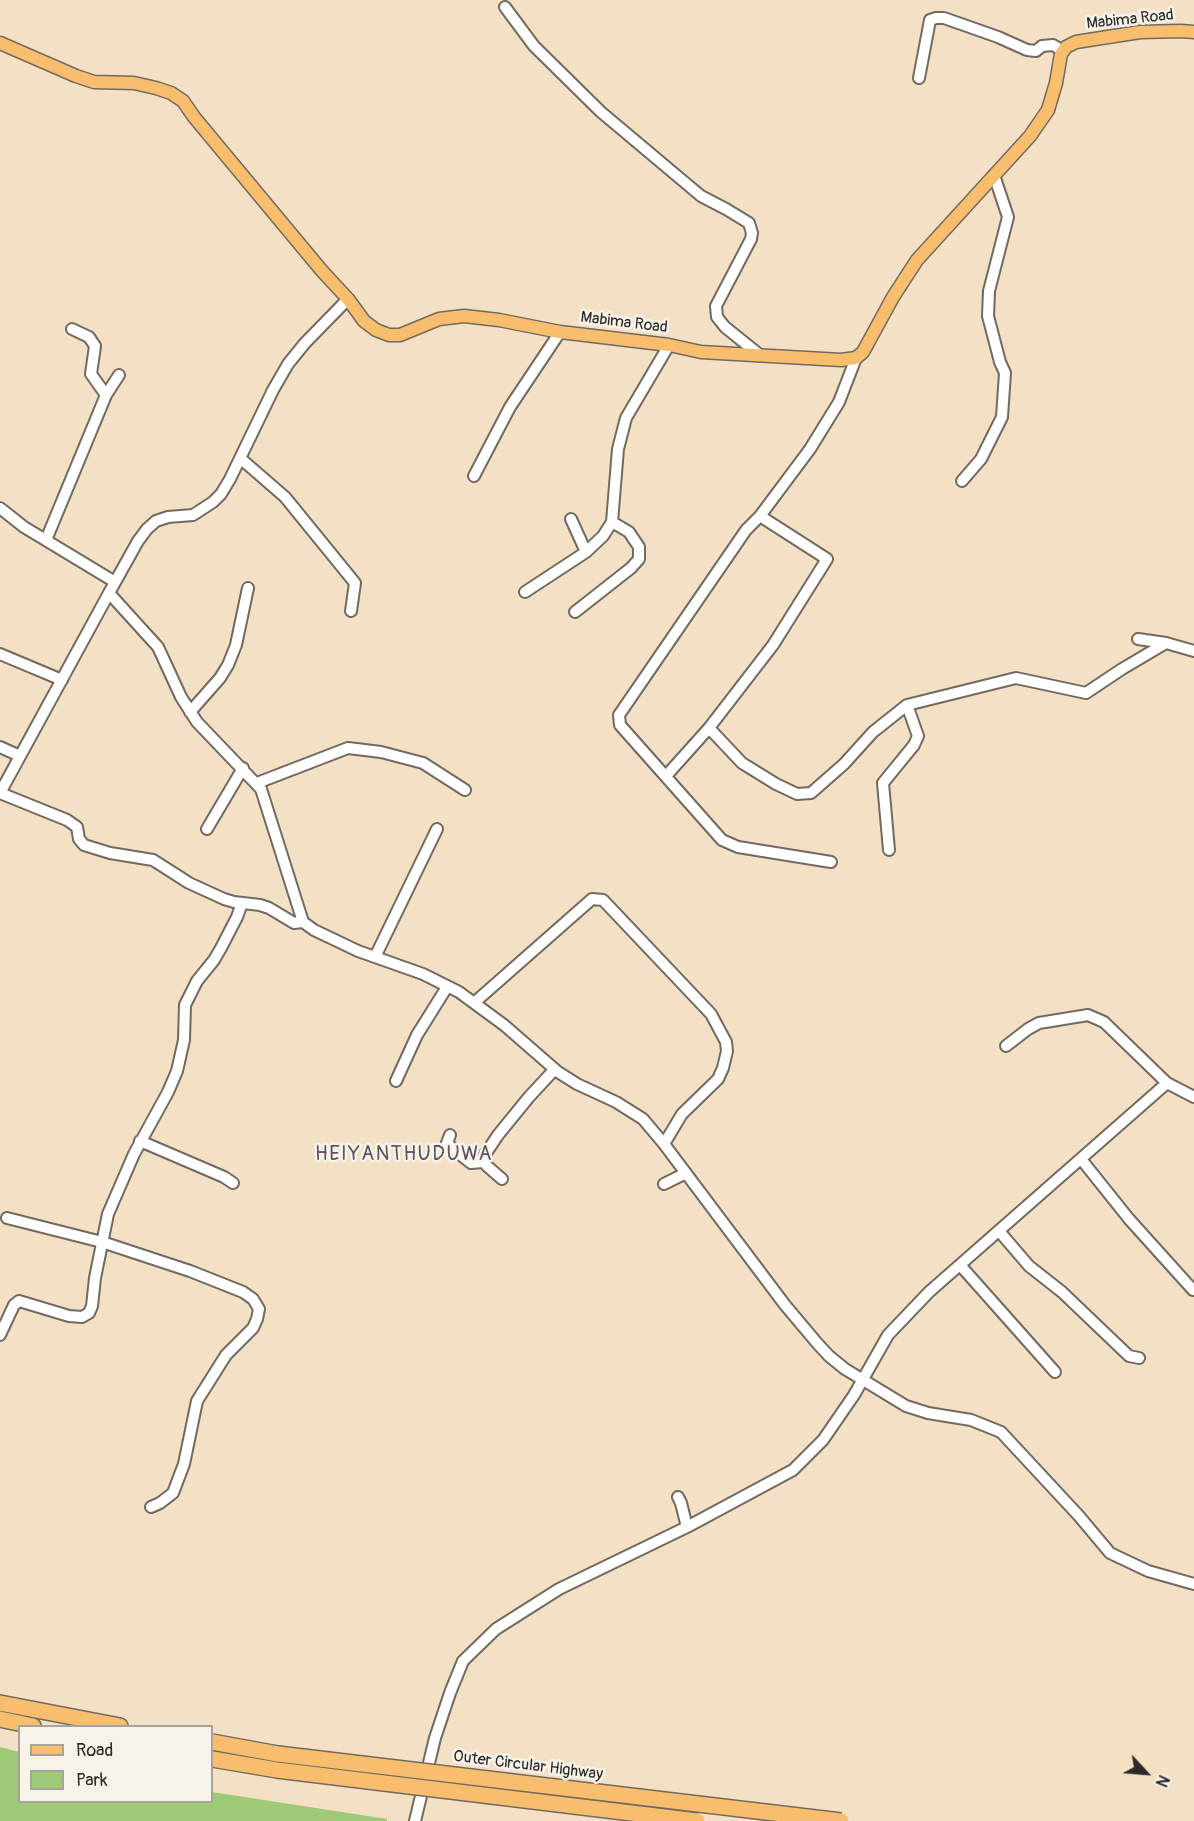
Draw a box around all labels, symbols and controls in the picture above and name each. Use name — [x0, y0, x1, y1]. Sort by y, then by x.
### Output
street label: Mabima Road — [1085, 6, 1175, 34]
street label: Mabima Road — [579, 308, 669, 338]
district label: HEIYANTHUDUWA — [315, 1143, 493, 1167]
legend — [18, 1725, 213, 1803]
text: Road — [76, 1739, 113, 1762]
north arrow — [1116, 1743, 1176, 1803]
street label: Outer Circular Highway — [452, 1747, 604, 1785]
text: Park — [76, 1769, 108, 1792]
text: N — [1151, 1772, 1174, 1790]

